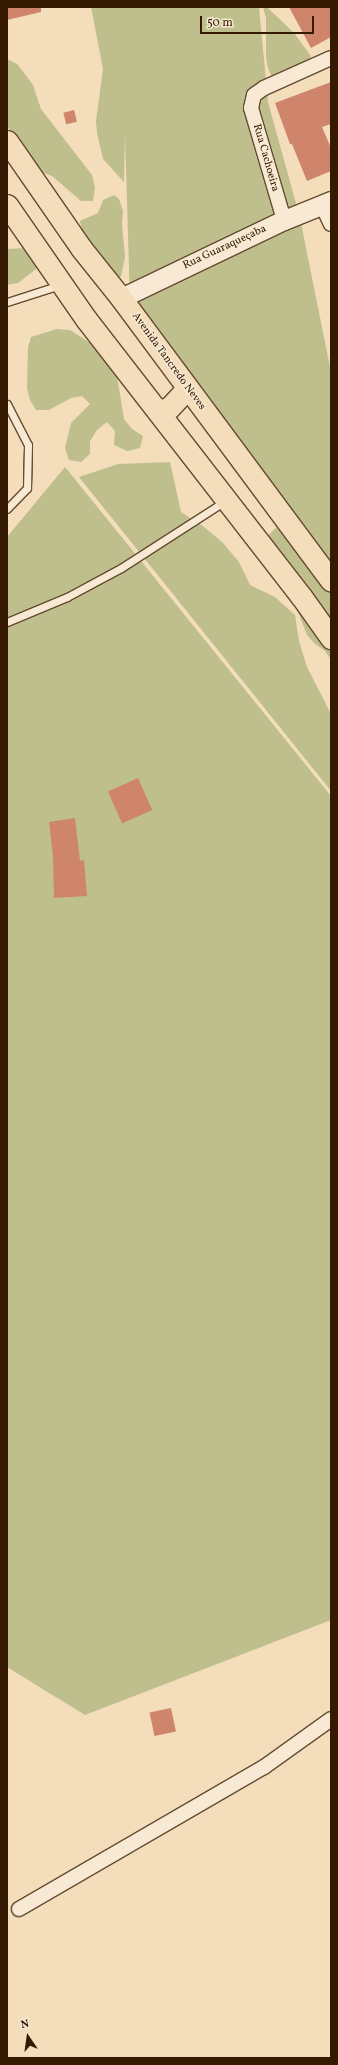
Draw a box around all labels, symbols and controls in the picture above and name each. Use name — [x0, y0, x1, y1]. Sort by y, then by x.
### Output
scale bar — [202, 8, 316, 34]
text: 50 m — [207, 15, 233, 31]
street label: Rua Cachoeira — [249, 123, 281, 193]
street label: Rua Guaraqueçaba — [181, 223, 269, 273]
street label: Avenida Tancredo Neves — [128, 311, 208, 413]
north arrow — [8, 2017, 48, 2057]
text: N — [20, 2017, 31, 2033]

